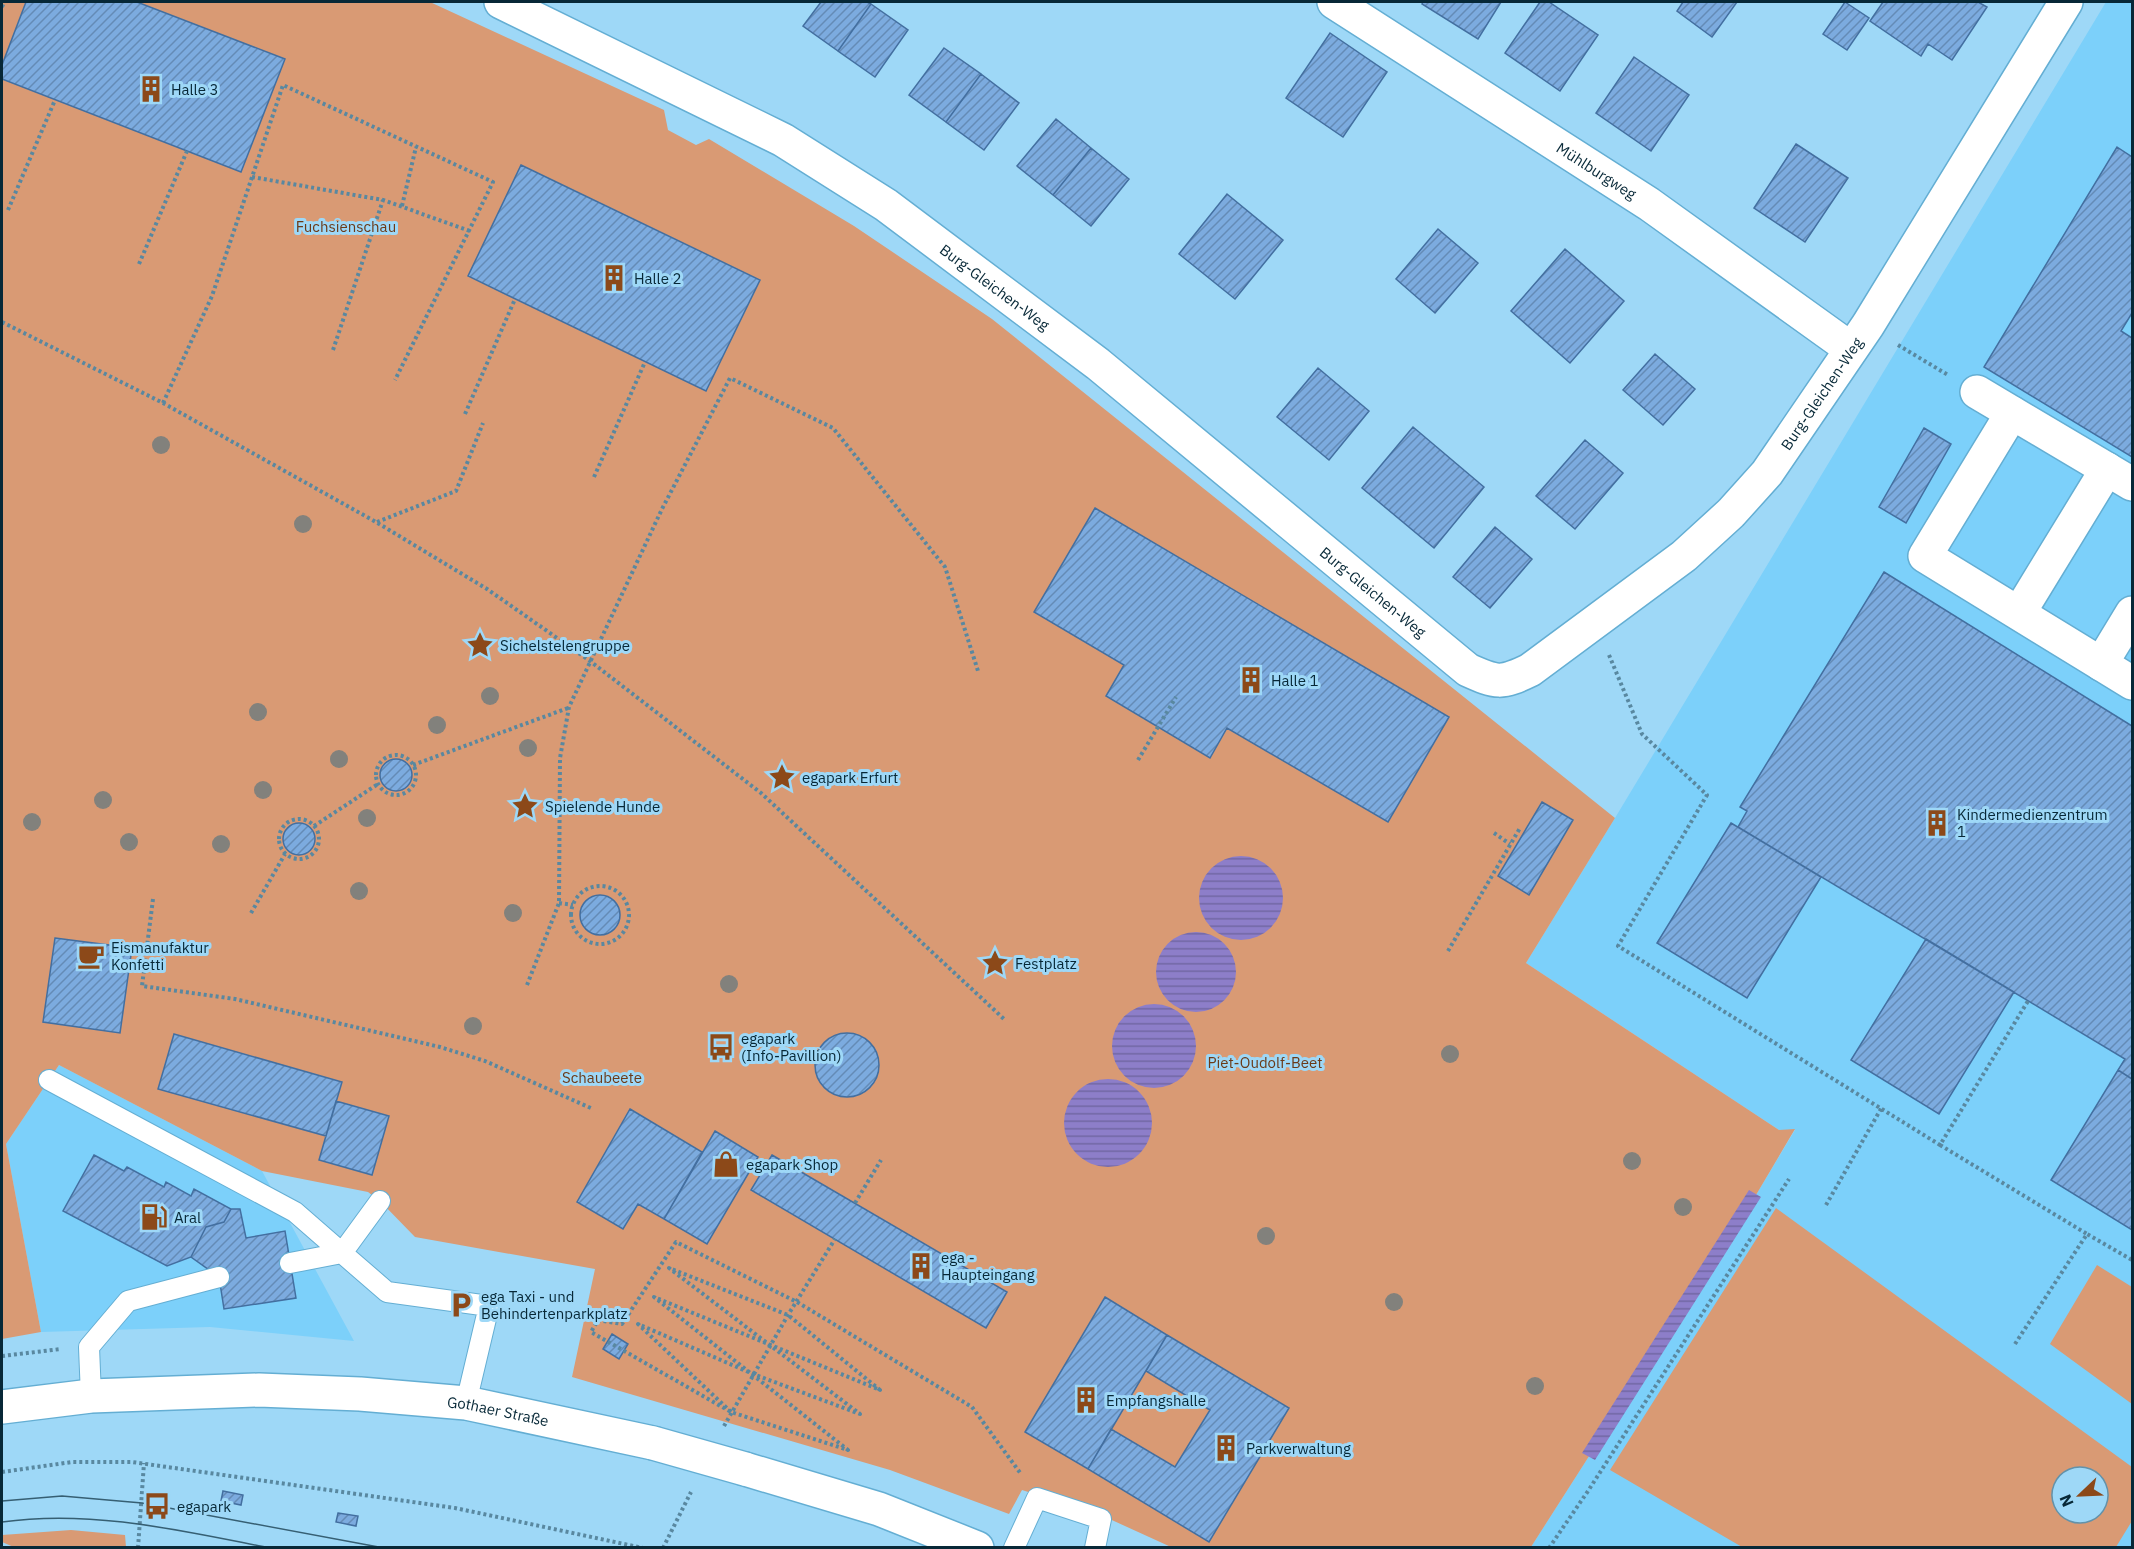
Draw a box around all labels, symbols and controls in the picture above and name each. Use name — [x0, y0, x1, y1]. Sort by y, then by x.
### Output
building icon: Halle 3 — [136, 74, 166, 104]
place label: Halle 3 — [171, 80, 218, 99]
street label: Mühlburgweg — [1553, 138, 1640, 203]
park label: Fuchsienschau — [296, 217, 396, 236]
street label: Burg-Gleichen-Weg — [936, 239, 1054, 334]
building icon: Halle 2 — [599, 263, 629, 293]
place label: Halle 2 — [634, 269, 681, 288]
street label: Burg-Gleichen-Weg — [1776, 333, 1866, 453]
street label: Burg-Gleichen-Weg — [1316, 542, 1430, 641]
place icon: Sichelstelengruppe — [465, 630, 495, 660]
place label: Sichelstelengruppe — [500, 636, 630, 655]
building icon: Halle 1 — [1236, 665, 1266, 695]
place label: Halle 1 — [1271, 671, 1318, 690]
place icon: egapark Erfurt — [767, 762, 797, 792]
place label: egapark Erfurt — [802, 768, 898, 787]
place icon: Spielende Hunde — [510, 791, 540, 821]
place label: Spielende Hunde — [545, 797, 660, 816]
place label: Kindermedienzentrum 1 — [1957, 805, 2108, 841]
building icon: Kindermedienzentrum 1 — [1922, 808, 1952, 838]
place label: Eismanufaktur Konfetti — [111, 938, 209, 974]
cafe icon: Eismanufaktur Konfetti — [76, 941, 106, 971]
place icon: Festplatz — [980, 948, 1010, 978]
place label: Festplatz — [1015, 954, 1077, 973]
place label: egapark (Info-Pavillion) — [741, 1029, 842, 1065]
bus stop icon: egapark (Info-Pavillion) — [706, 1032, 736, 1062]
park label: Piet-Oudolf-Beet — [1208, 1053, 1322, 1072]
park label: Schaubeete — [562, 1068, 642, 1087]
shop icon: egapark Shop — [711, 1149, 741, 1179]
place label: egapark Shop — [746, 1155, 838, 1174]
fuel station icon: Aral — [139, 1202, 169, 1232]
place label: Aral — [174, 1208, 201, 1227]
place label: ega - Haupteingang — [941, 1248, 1035, 1284]
building icon: ega - Haupteingang — [906, 1251, 936, 1281]
place label: ega Taxi - und Behindertenparkplatz — [481, 1287, 627, 1323]
parking icon: ega Taxi - und Behindertenparkplatz — [446, 1290, 476, 1320]
building icon: Empfangshalle — [1071, 1385, 1101, 1415]
place label: Empfangshalle — [1106, 1391, 1206, 1410]
street label: Gothaer Straße — [446, 1392, 551, 1430]
building icon: Parkverwaltung — [1211, 1433, 1241, 1463]
place label: Parkverwaltung — [1246, 1439, 1351, 1458]
north arrow — [2050, 1465, 2110, 1525]
bus stop icon: egapark — [142, 1491, 172, 1521]
text: N — [2055, 1492, 2078, 1510]
place label: egapark — [177, 1497, 231, 1516]

